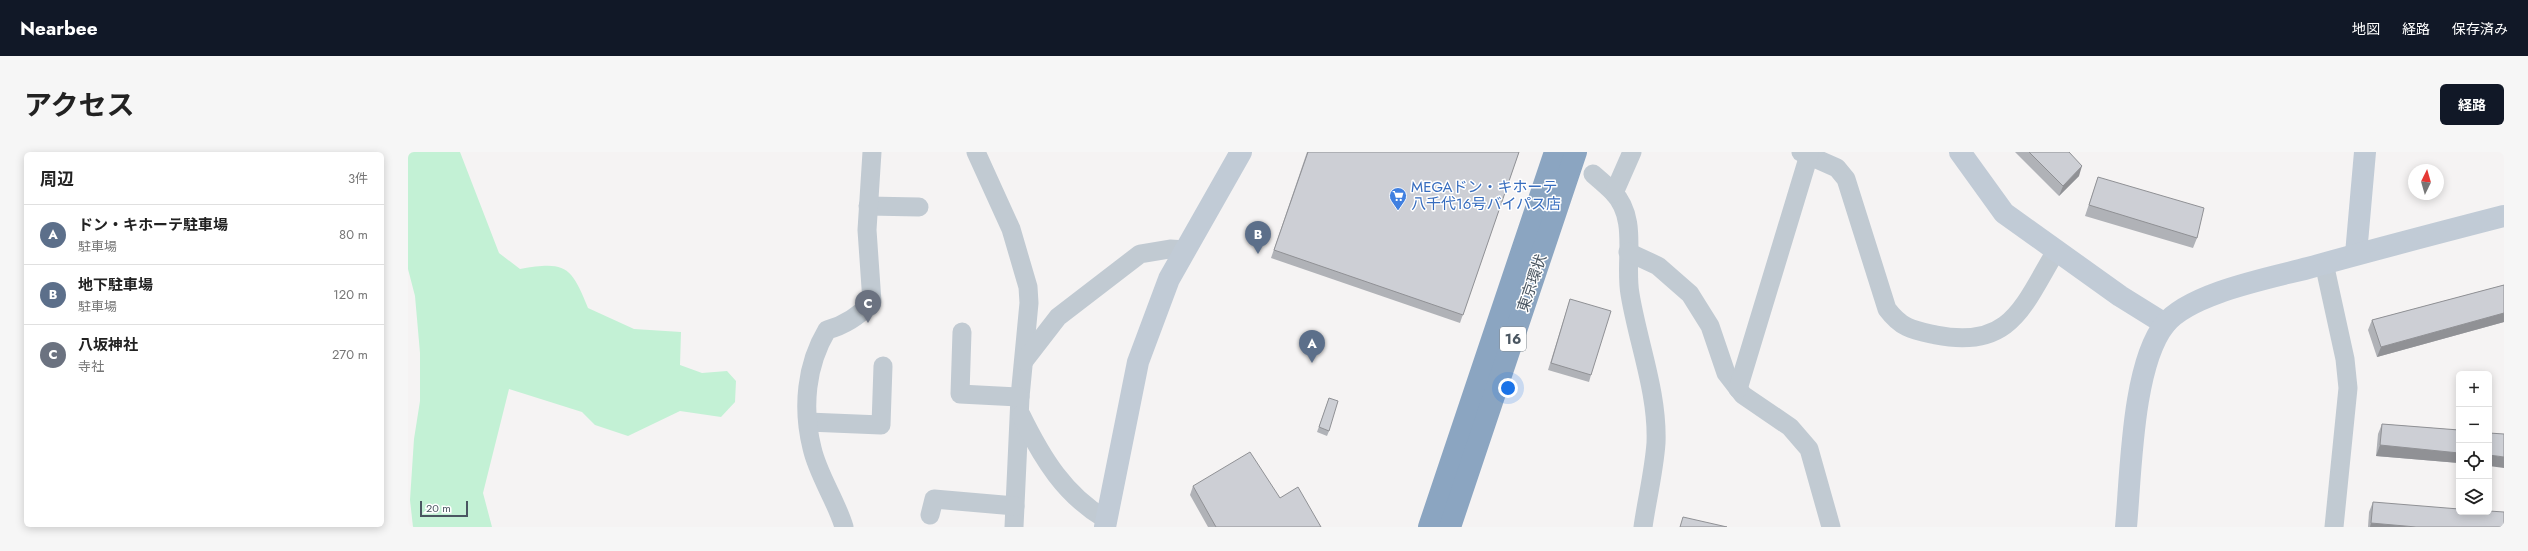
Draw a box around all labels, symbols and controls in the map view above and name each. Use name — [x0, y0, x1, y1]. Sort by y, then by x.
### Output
text: Nearbee — [20, 15, 98, 42]
text: 地図 — [2352, 19, 2380, 39]
text: 経路 — [2402, 19, 2430, 39]
text: 保存済み — [2452, 19, 2508, 39]
button: 経路 — [2440, 84, 2504, 125]
text: アクセス — [24, 85, 135, 126]
north arrow — [2408, 164, 2444, 200]
text: 周辺 — [40, 167, 74, 191]
text: 3件 — [348, 169, 368, 188]
place label: MEGAドン・キホーテ 八千代16号バイパス店 — [1411, 176, 1561, 215]
supermarket icon: MEGAドン・キホーテ 八千代16号バイパス店 — [1388, 186, 1408, 211]
text: ドン・キホーテ駐車場 — [78, 214, 228, 236]
pin: B — [1245, 221, 1271, 254]
text: A — [48, 225, 58, 244]
text: 80 m — [339, 225, 368, 244]
text: 駐車場 — [78, 237, 117, 256]
street label: 東京環状 — [1512, 251, 1552, 315]
text: 地下駐車場 — [78, 274, 153, 296]
text: B — [49, 285, 57, 304]
text: 120 m — [333, 285, 368, 304]
pin: C — [855, 290, 881, 323]
text: 駐車場 — [78, 297, 117, 316]
road number: 16 — [1500, 327, 1526, 351]
pin: A — [1299, 330, 1325, 363]
text: 八坂神社 — [78, 334, 138, 356]
text: C — [48, 345, 58, 364]
text: 270 m — [332, 345, 368, 364]
text: 寺社 — [78, 357, 104, 376]
map controls — [2456, 371, 2492, 515]
button: + — [2456, 371, 2492, 407]
your location — [1498, 378, 1518, 398]
button: − — [2456, 407, 2492, 443]
button: locate — [2456, 443, 2492, 479]
button: layers — [2456, 479, 2492, 515]
scale bar — [420, 499, 468, 518]
text: 20 m — [426, 500, 451, 516]

